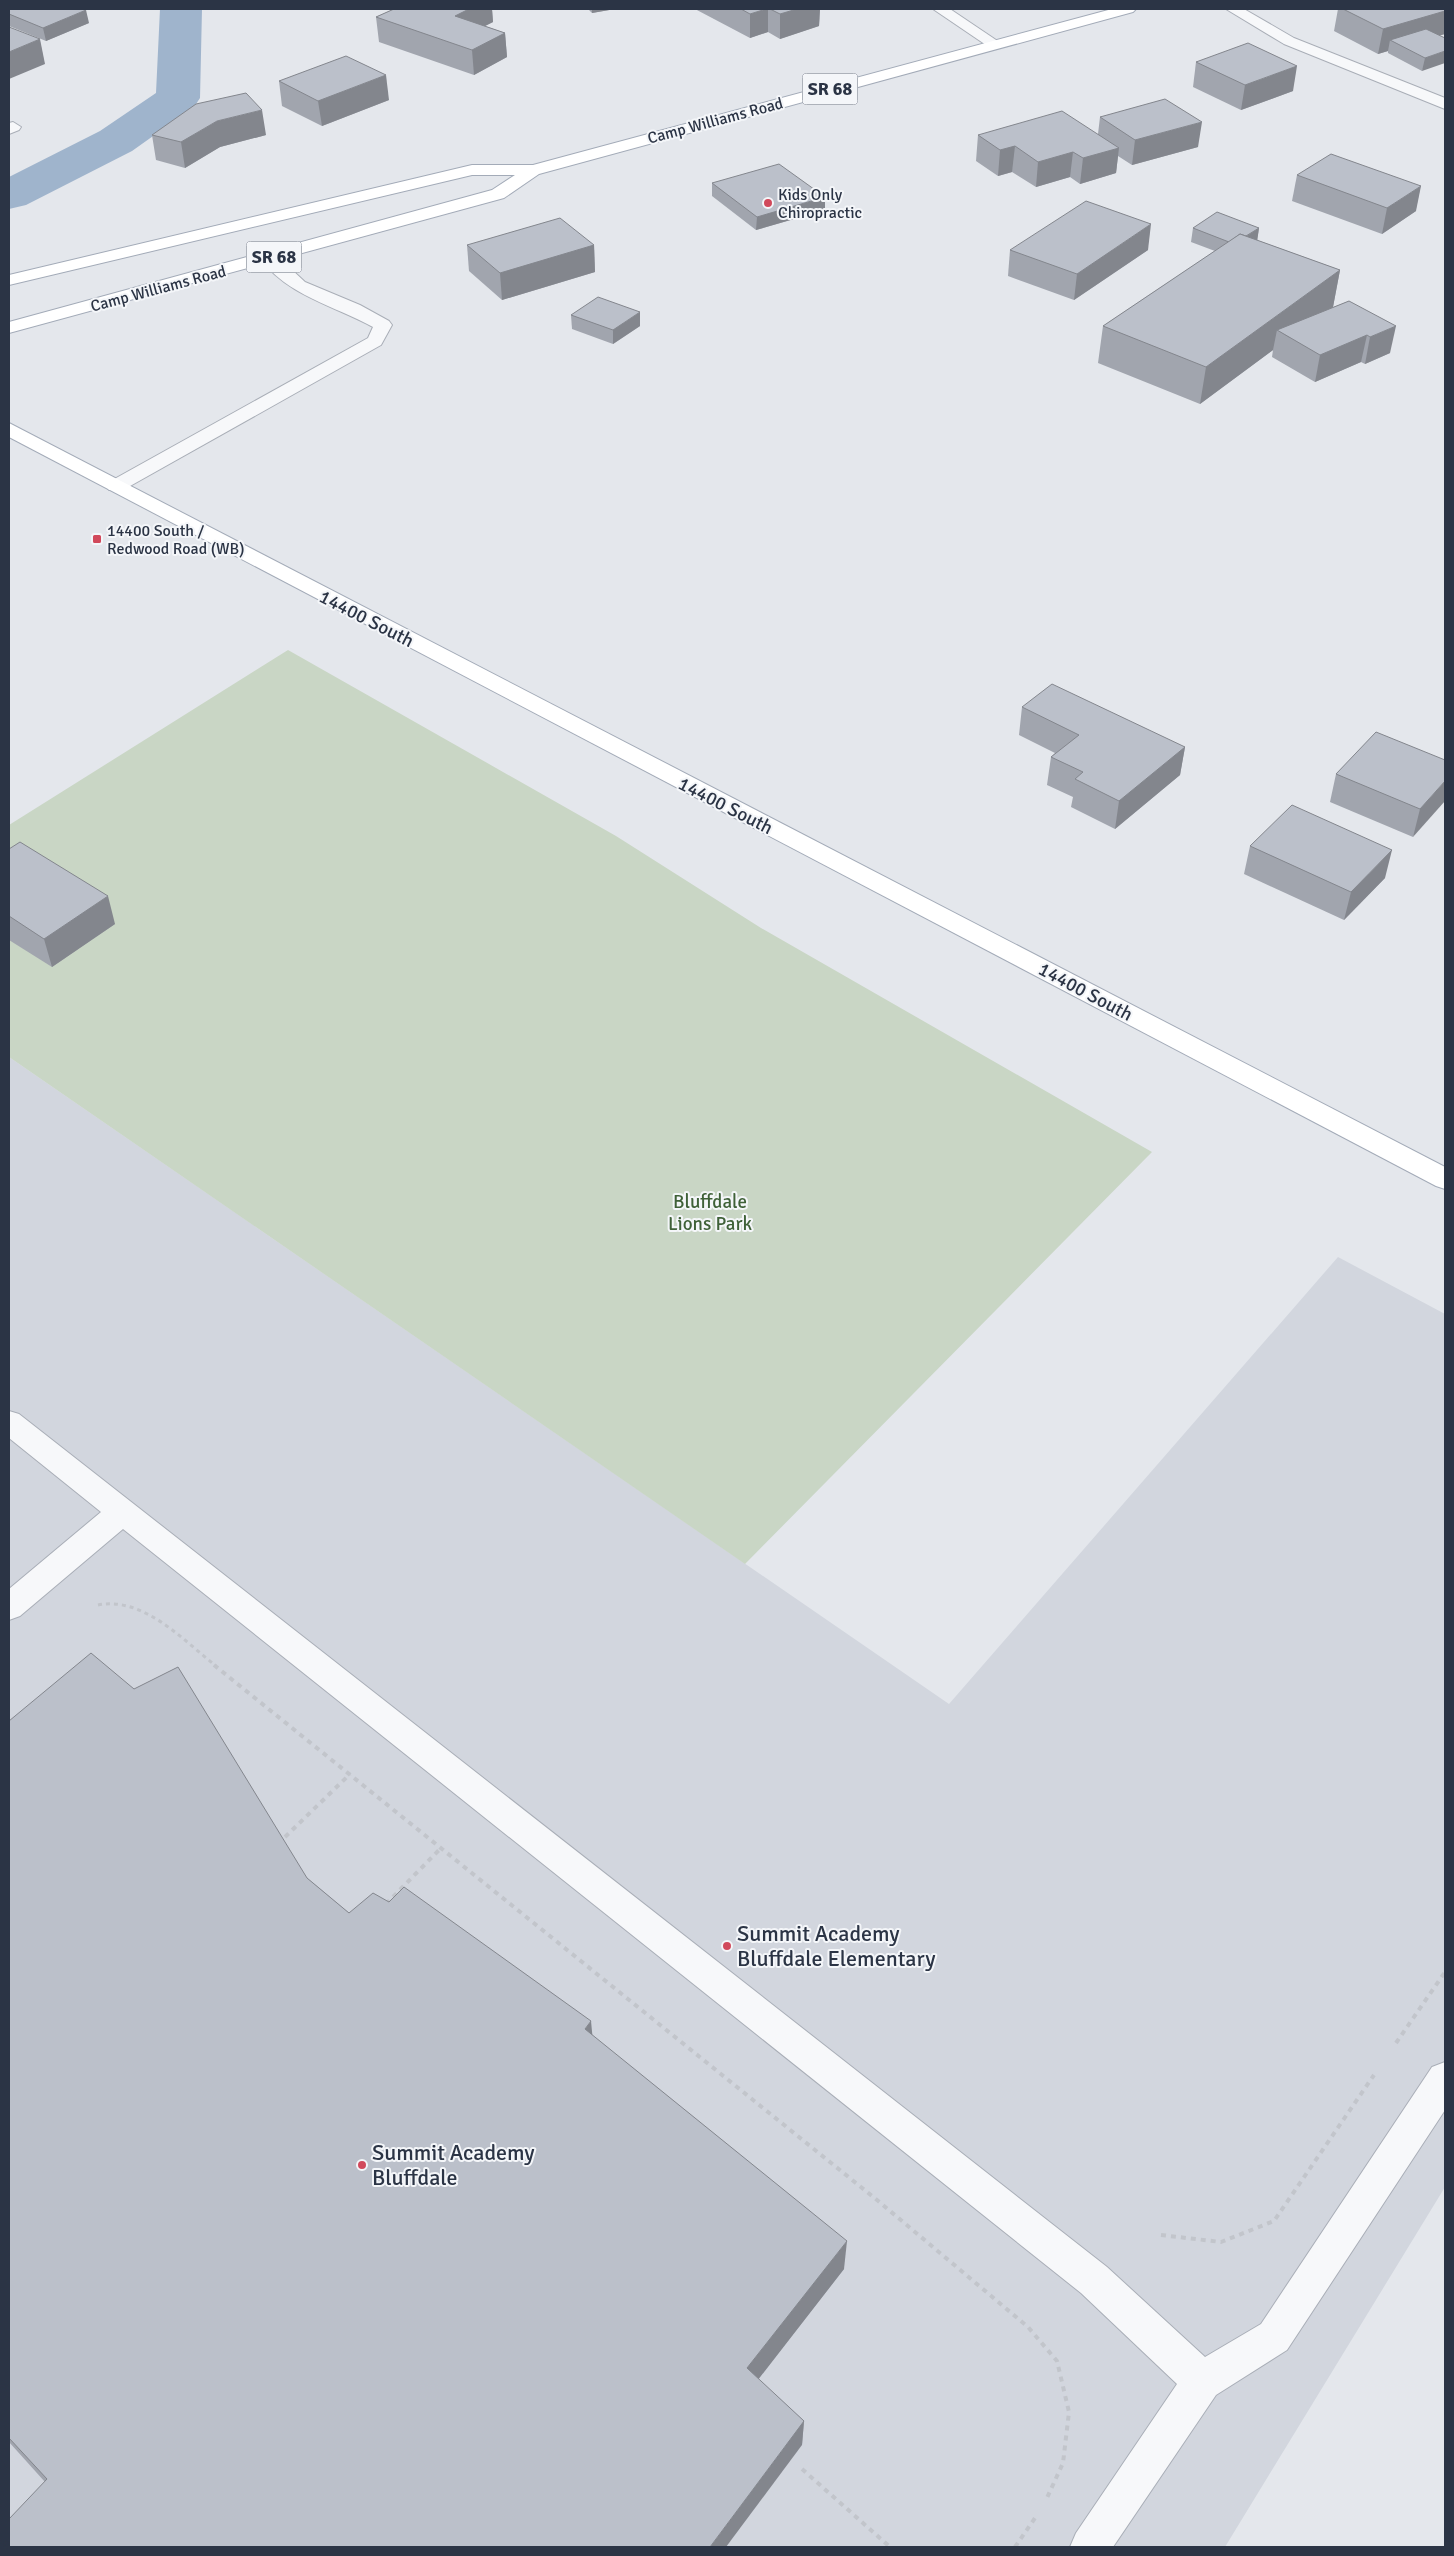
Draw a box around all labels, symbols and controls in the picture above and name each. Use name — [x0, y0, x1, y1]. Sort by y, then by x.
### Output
road number: SR 68 — [802, 74, 858, 105]
street label: Camp Williams Road — [645, 93, 785, 149]
place label: Kids Only Chiropractic — [778, 185, 862, 223]
marker: Kids Only Chiropractic — [762, 197, 774, 209]
road number: SR 68 — [246, 242, 302, 272]
street label: Camp Williams Road — [88, 261, 228, 317]
place label: 14400 South / Redwood Road (WB) — [107, 521, 245, 559]
marker: 14400 South / Redwood Road (WB) — [91, 533, 103, 545]
street label: 14400 South — [315, 585, 418, 653]
street label: 14400 South — [674, 772, 777, 840]
street label: 14400 South — [1034, 957, 1137, 1027]
park label: Bluffdale Lions Park — [668, 1190, 752, 1236]
place label: Summit Academy Bluffdale Elementary — [737, 1920, 936, 1972]
marker: Summit Academy Bluffdale Elementary — [721, 1940, 733, 1952]
place label: Summit Academy Bluffdale — [372, 2139, 535, 2191]
marker: Summit Academy Bluffdale — [356, 2159, 368, 2171]

